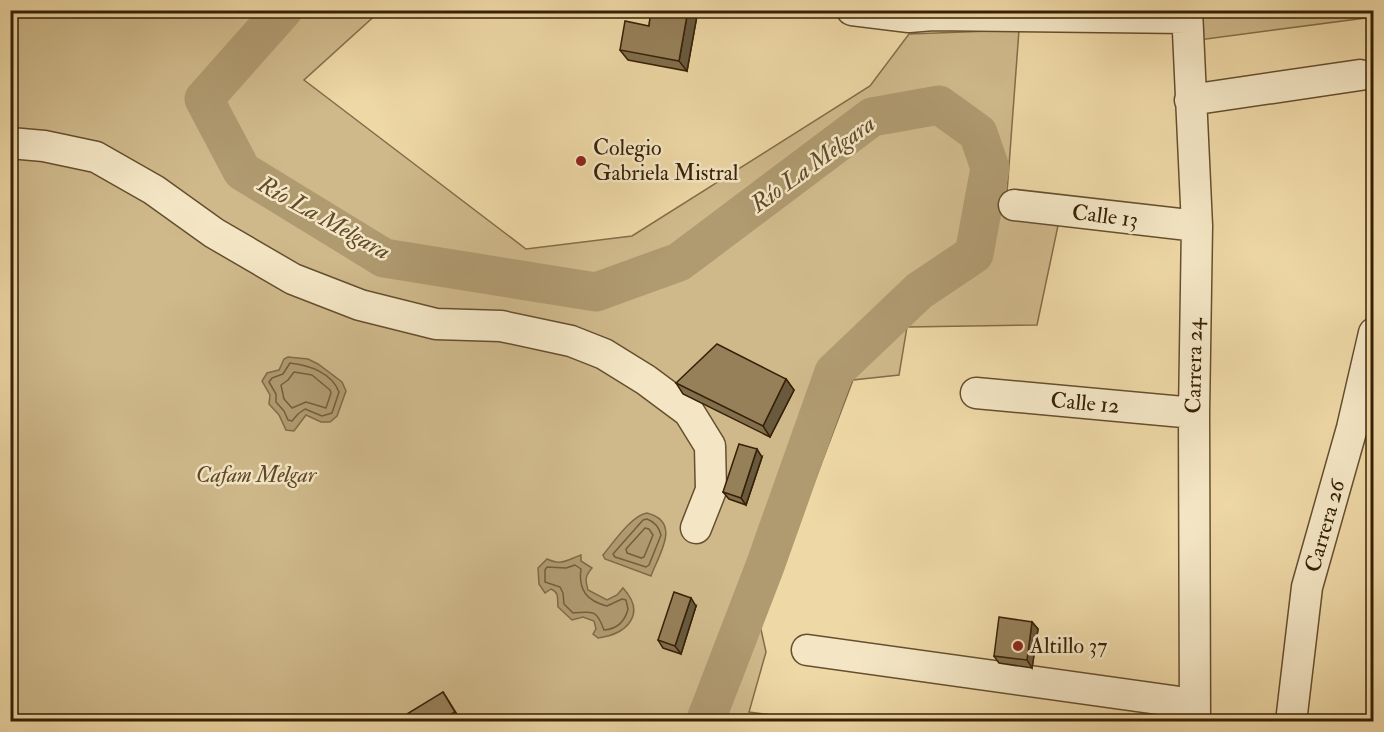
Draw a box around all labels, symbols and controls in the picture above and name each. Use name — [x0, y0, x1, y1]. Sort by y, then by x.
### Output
water label: Río La Melgara — [744, 108, 881, 220]
place label: Colegio Gabriela Mistral — [593, 134, 739, 187]
marker: Colegio Gabriela Mistral — [574, 154, 588, 168]
water label: Río La Melgara — [251, 168, 396, 267]
street label: Calle 13 — [1070, 198, 1140, 234]
street label: Carrera 24 — [1179, 317, 1209, 414]
street label: Calle 12 — [1049, 386, 1121, 420]
park label: Cafam Melgar — [196, 461, 318, 489]
street label: Carrera 26 — [1298, 475, 1352, 575]
place label: Altillo 37 — [1029, 632, 1107, 660]
marker: Altillo 37 — [1011, 639, 1025, 653]

